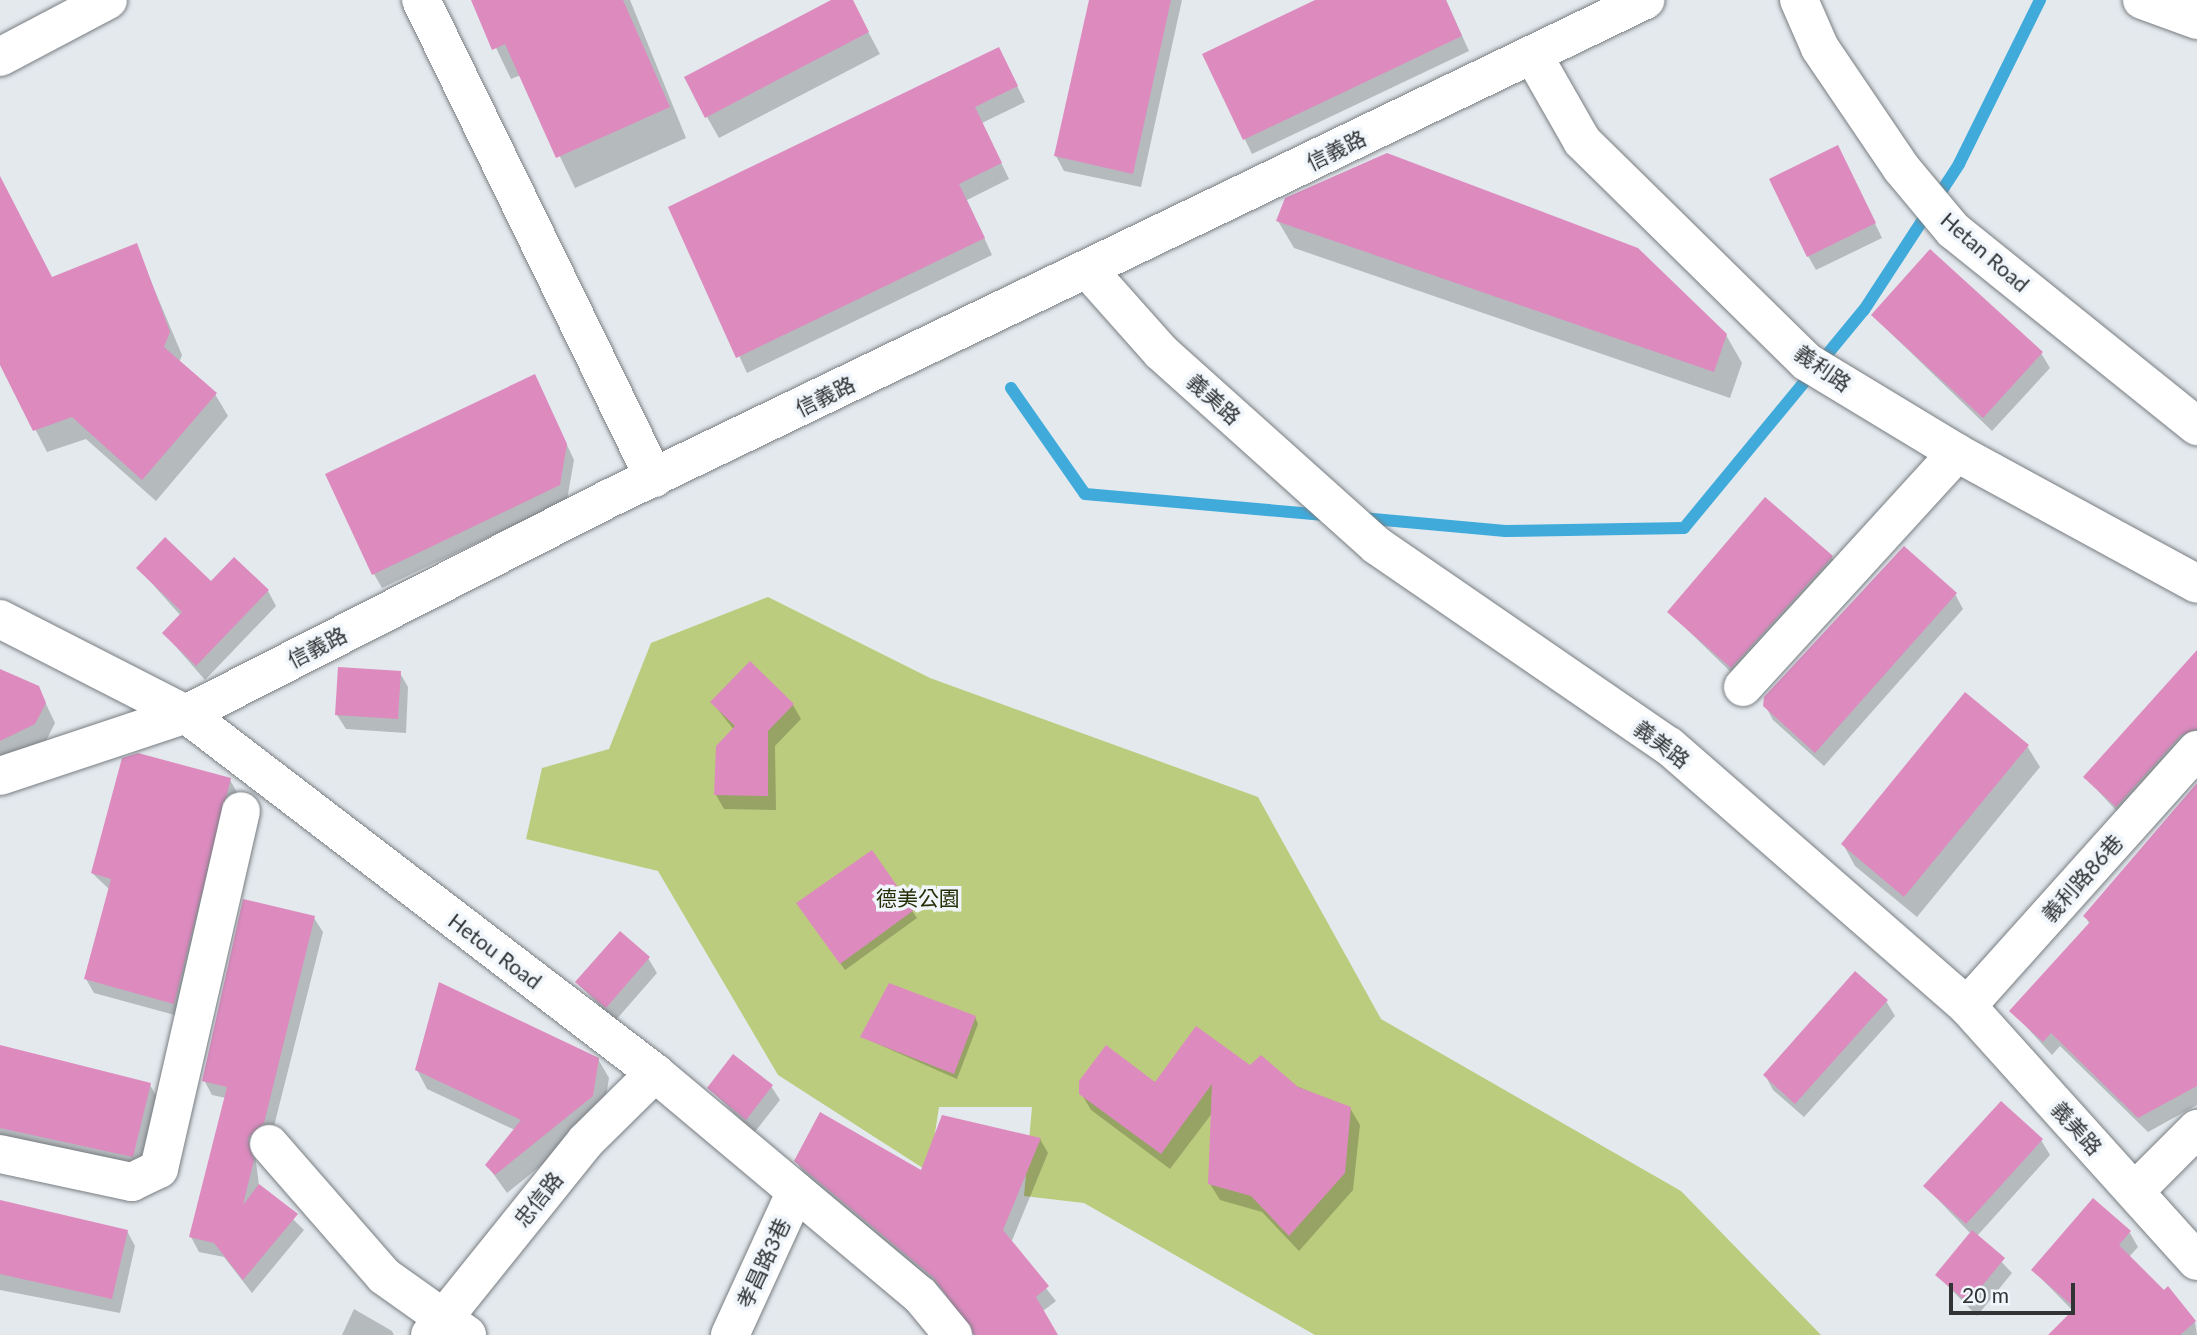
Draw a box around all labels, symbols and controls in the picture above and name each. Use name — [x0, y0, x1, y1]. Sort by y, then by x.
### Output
street label: 信義路 — [1302, 125, 1370, 175]
street label: Hetan Road — [1936, 207, 2034, 297]
street label: 義利路 — [1790, 340, 1856, 396]
street label: 義美路 — [1182, 369, 1246, 429]
street label: 信義路 — [791, 371, 859, 421]
street label: 信義路 — [283, 621, 351, 673]
street label: 義美路 — [1629, 715, 1695, 773]
street label: 義利路86巷 — [2036, 829, 2128, 927]
park label: 德美公園 — [876, 885, 960, 911]
street label: Hetou Road — [444, 908, 546, 994]
street label: 義美路 — [2047, 1096, 2107, 1160]
street label: 忠信路 — [508, 1167, 568, 1231]
street label: 孝昌路3巷 — [731, 1214, 795, 1312]
scale bar — [1952, 1268, 2078, 1312]
text: 20 m — [1962, 1282, 2009, 1307]

